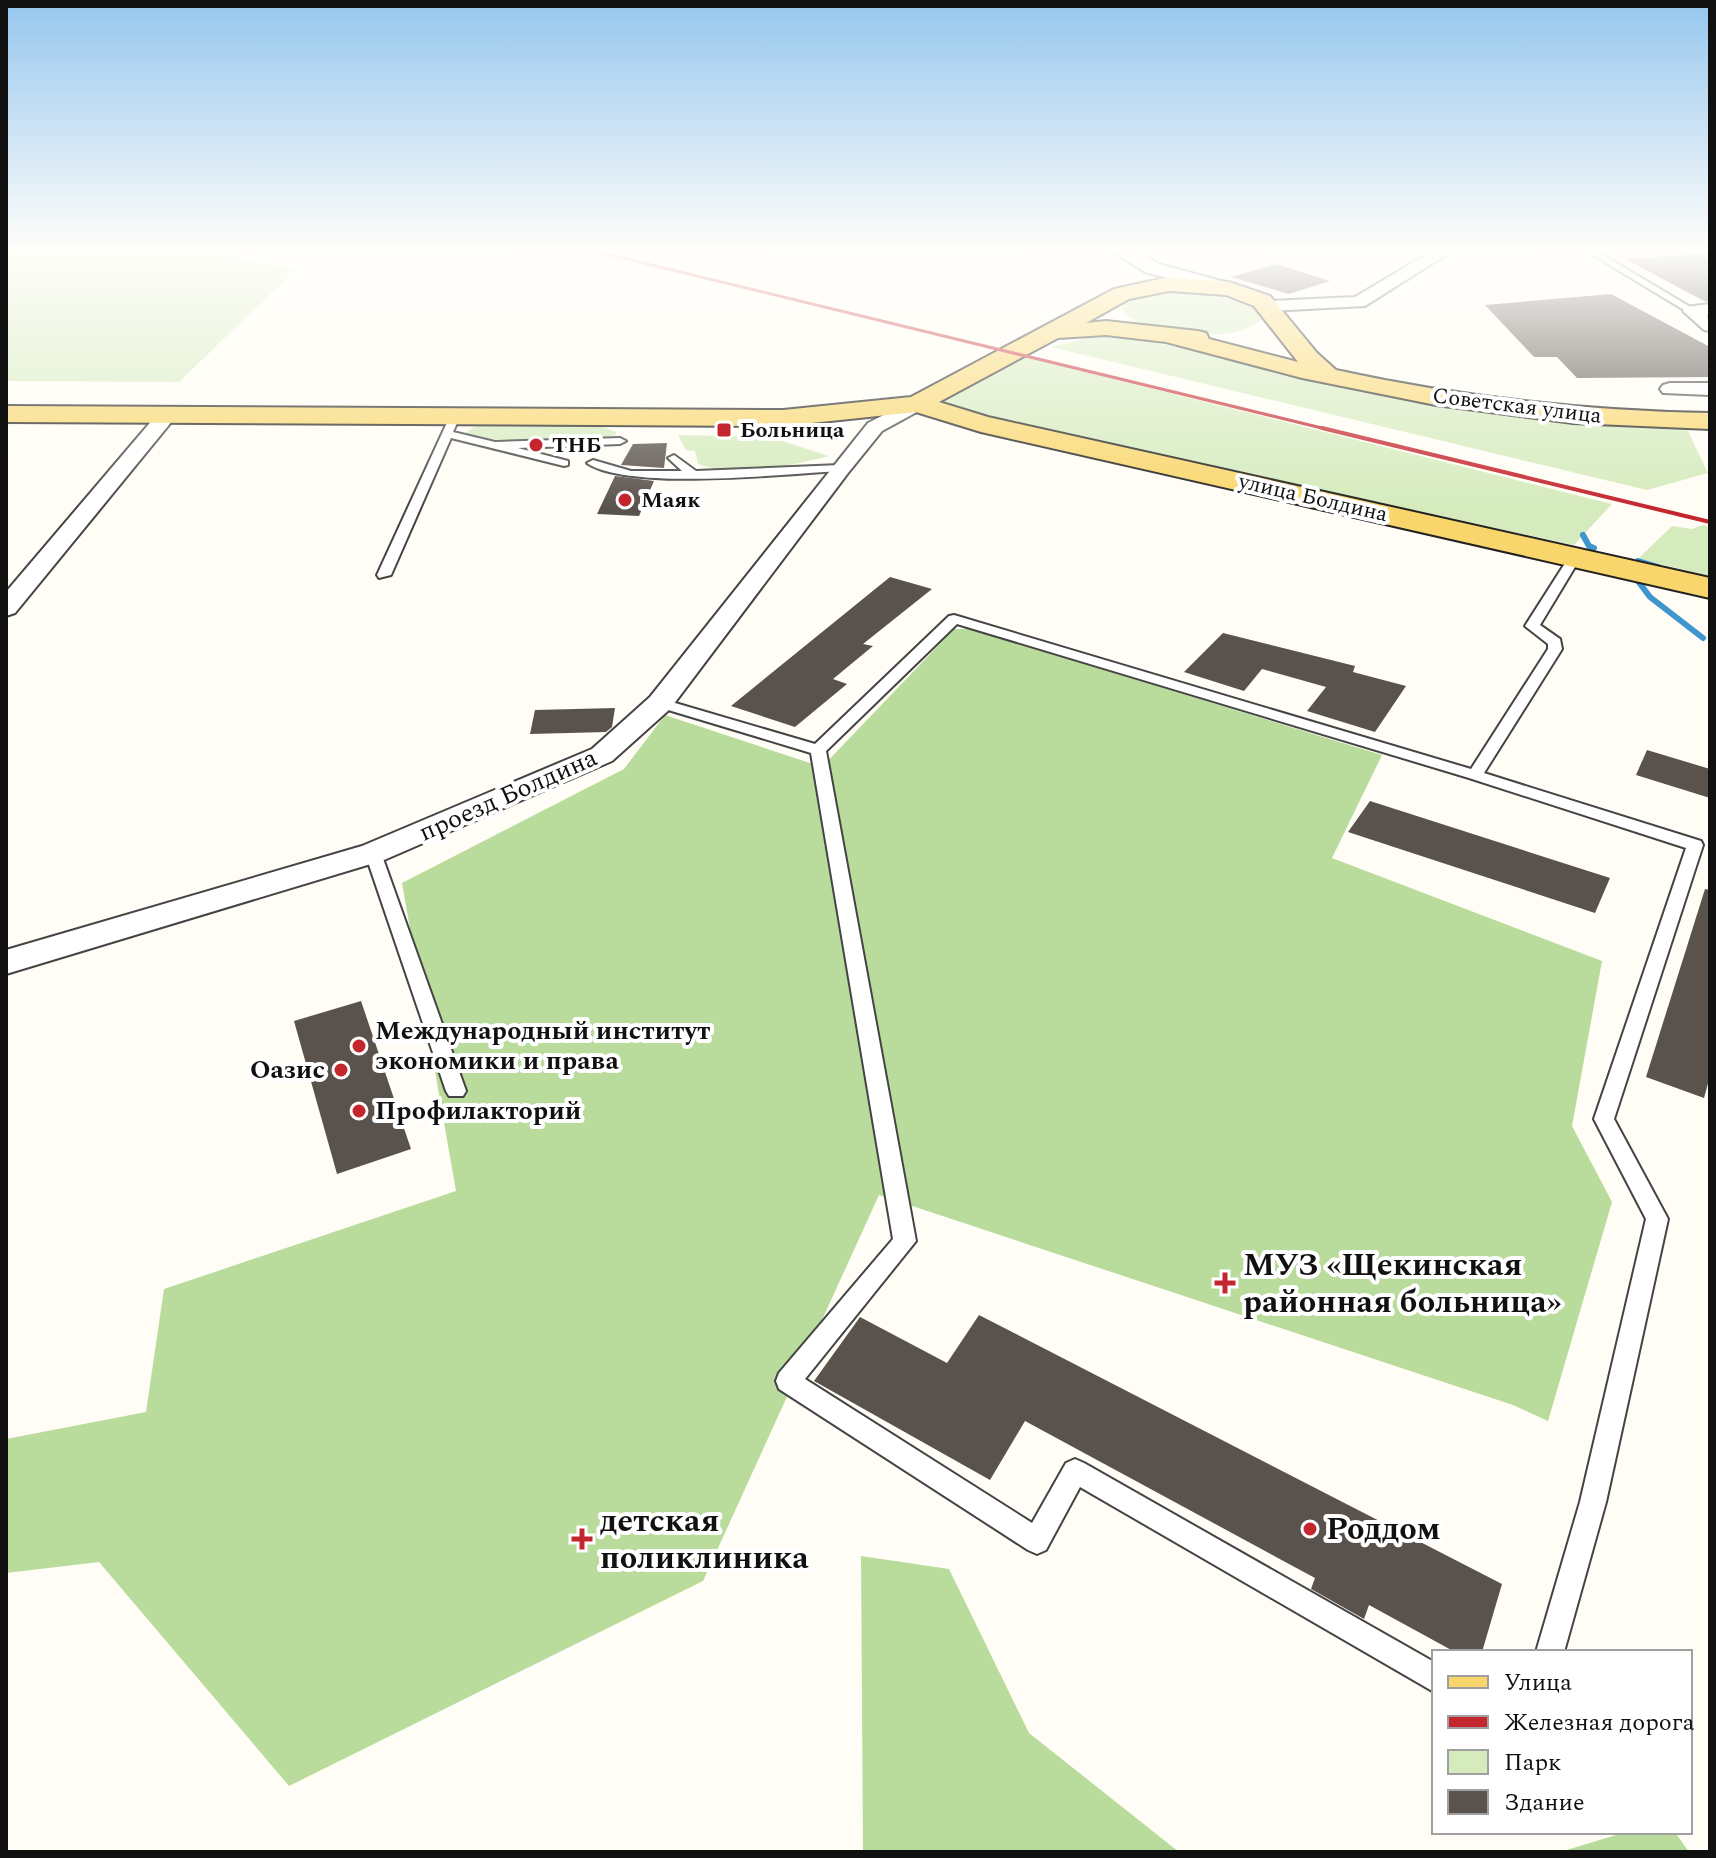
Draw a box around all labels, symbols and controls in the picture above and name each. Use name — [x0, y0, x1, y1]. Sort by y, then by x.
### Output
street label: Советская улица — [1431, 379, 1604, 433]
place label: Больница — [740, 414, 845, 447]
marker: Больница — [715, 421, 733, 439]
place label: ТНБ — [552, 429, 601, 462]
marker: ТНБ — [527, 436, 545, 454]
street label: улица Болдина — [1234, 465, 1391, 531]
place label: Маяк — [641, 484, 701, 517]
marker: Маяк — [616, 491, 634, 509]
street label: проезд Болдина — [412, 738, 604, 852]
place label: Международный институт экономики и права — [375, 1011, 710, 1081]
marker: Международный институт экономики и права — [350, 1037, 368, 1055]
place label: Оазис — [250, 1050, 325, 1090]
marker: Оазис — [332, 1061, 350, 1079]
place label: Профилакторий — [375, 1091, 581, 1131]
marker: Профилакторий — [350, 1102, 368, 1120]
place label: МУЗ «Щекинская районная больница» — [1243, 1241, 1562, 1327]
marker: МУЗ «Щекинская районная больница» — [1214, 1272, 1236, 1294]
place label: детская поликлиника — [600, 1497, 809, 1583]
place label: Роддом — [1326, 1505, 1441, 1554]
marker: Роддом — [1301, 1520, 1319, 1538]
marker: детская поликлиника — [571, 1528, 593, 1550]
legend — [1432, 1650, 1692, 1834]
text: Улица — [1504, 1665, 1572, 1701]
text: Железная дорога — [1504, 1705, 1695, 1741]
text: Парк — [1504, 1745, 1561, 1781]
text: Здание — [1504, 1785, 1585, 1821]

